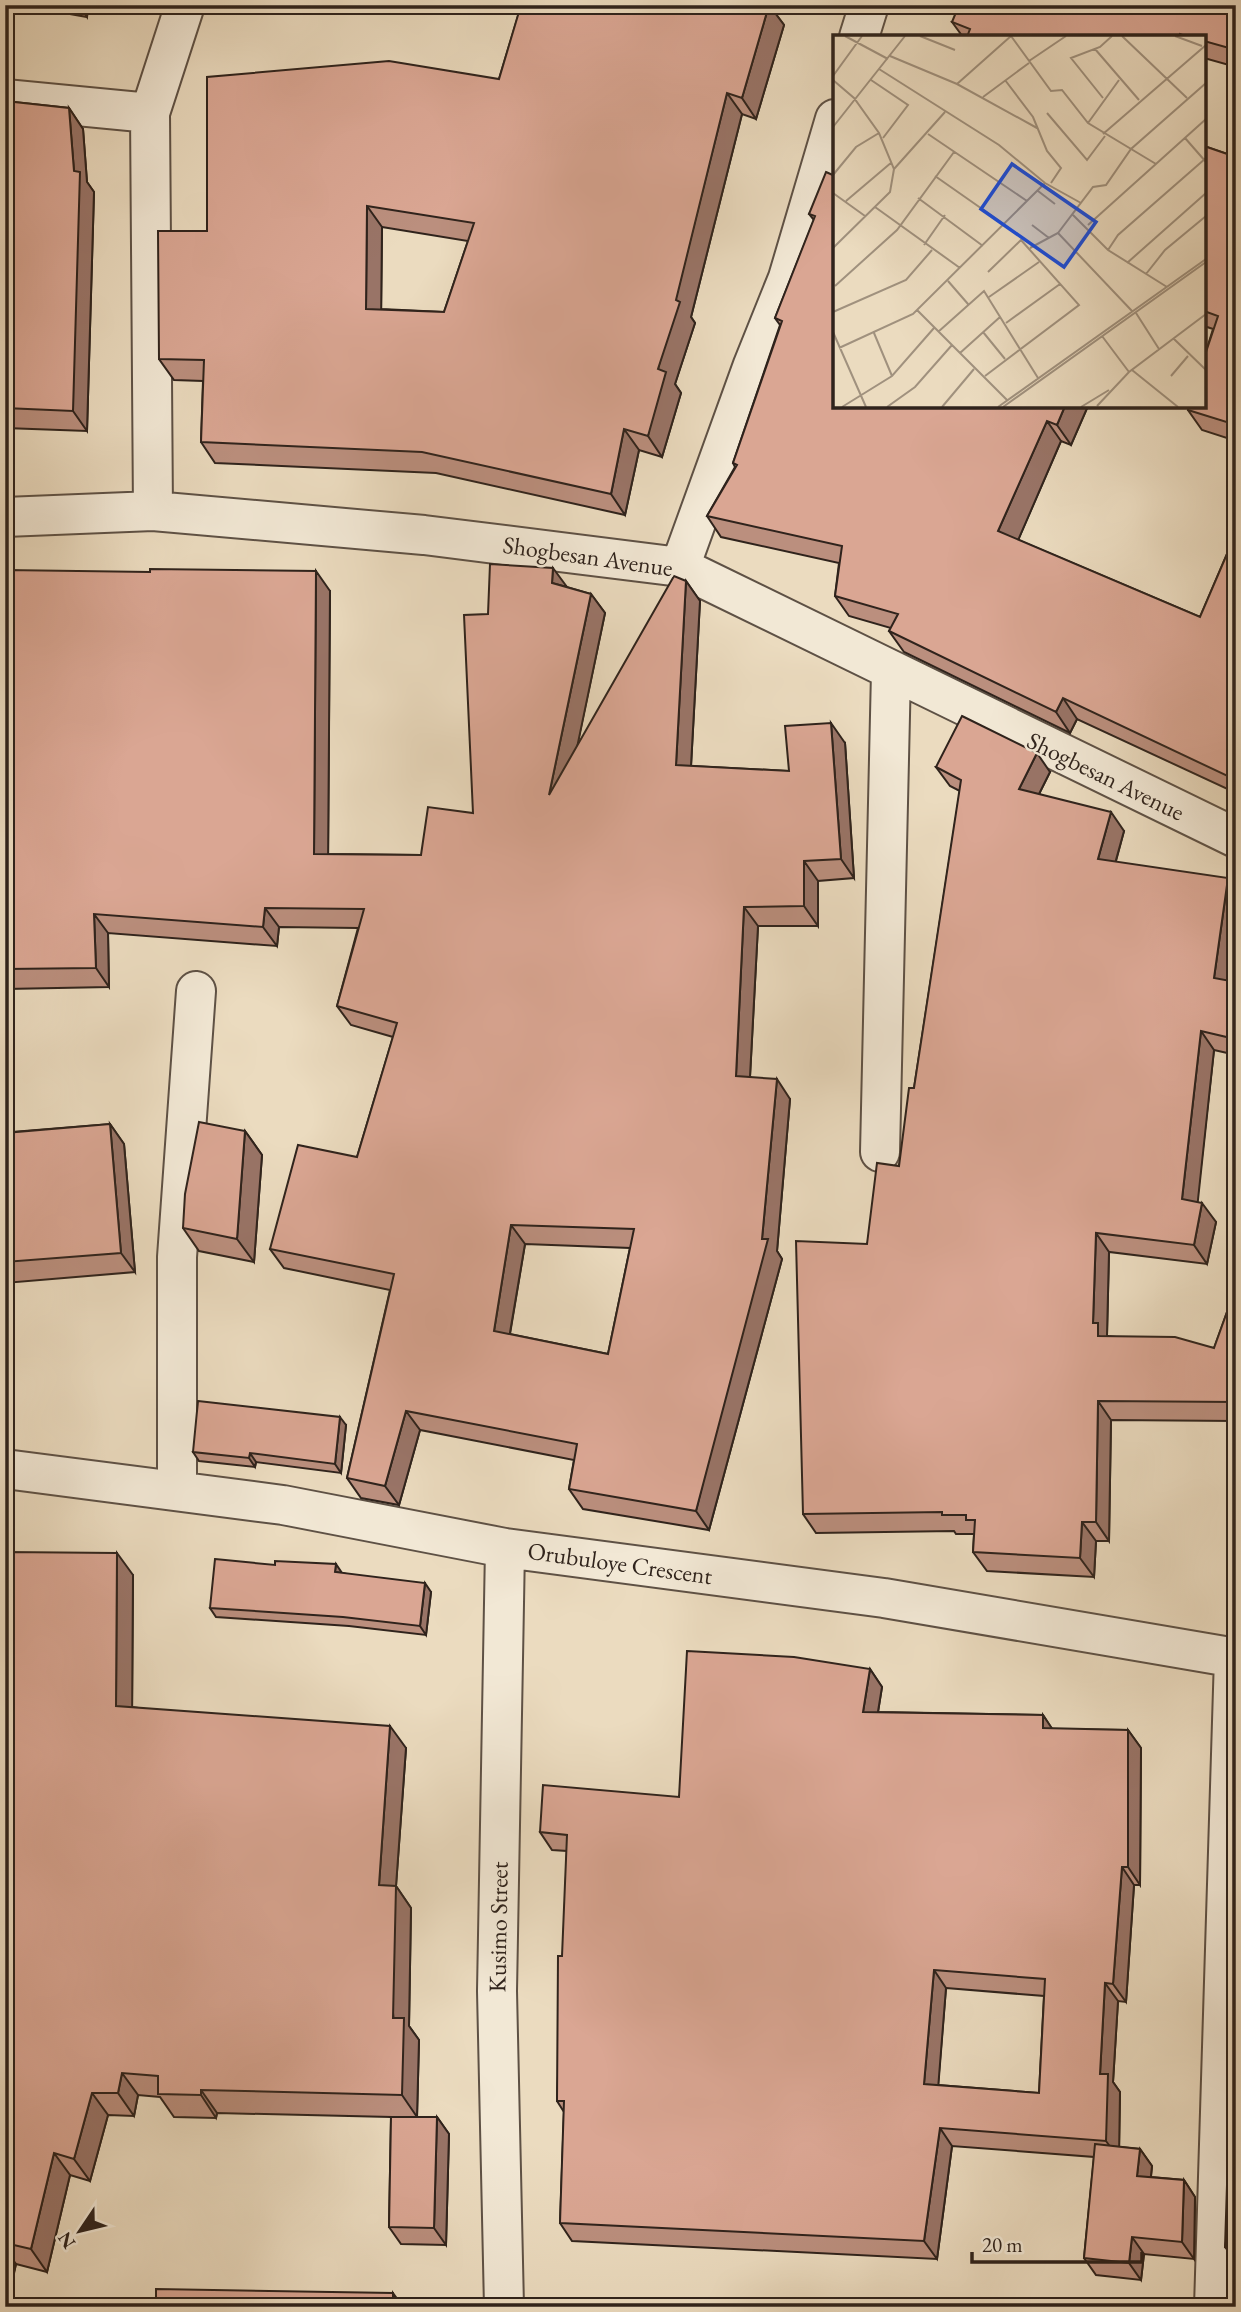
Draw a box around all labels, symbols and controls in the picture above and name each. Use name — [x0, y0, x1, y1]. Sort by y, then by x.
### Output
inset map — [833, 35, 1206, 408]
street label: Shogbesan Avenue — [501, 529, 675, 583]
street label: Shogbesan Avenue — [1022, 725, 1190, 827]
street label: Orubuloye Crescent — [526, 1535, 715, 1591]
street label: Kusimo Street — [481, 1861, 515, 1993]
north arrow — [46, 2196, 116, 2266]
scale bar — [972, 2221, 1141, 2265]
text: N — [51, 2226, 81, 2254]
text: 20 m — [982, 2231, 1023, 2258]

